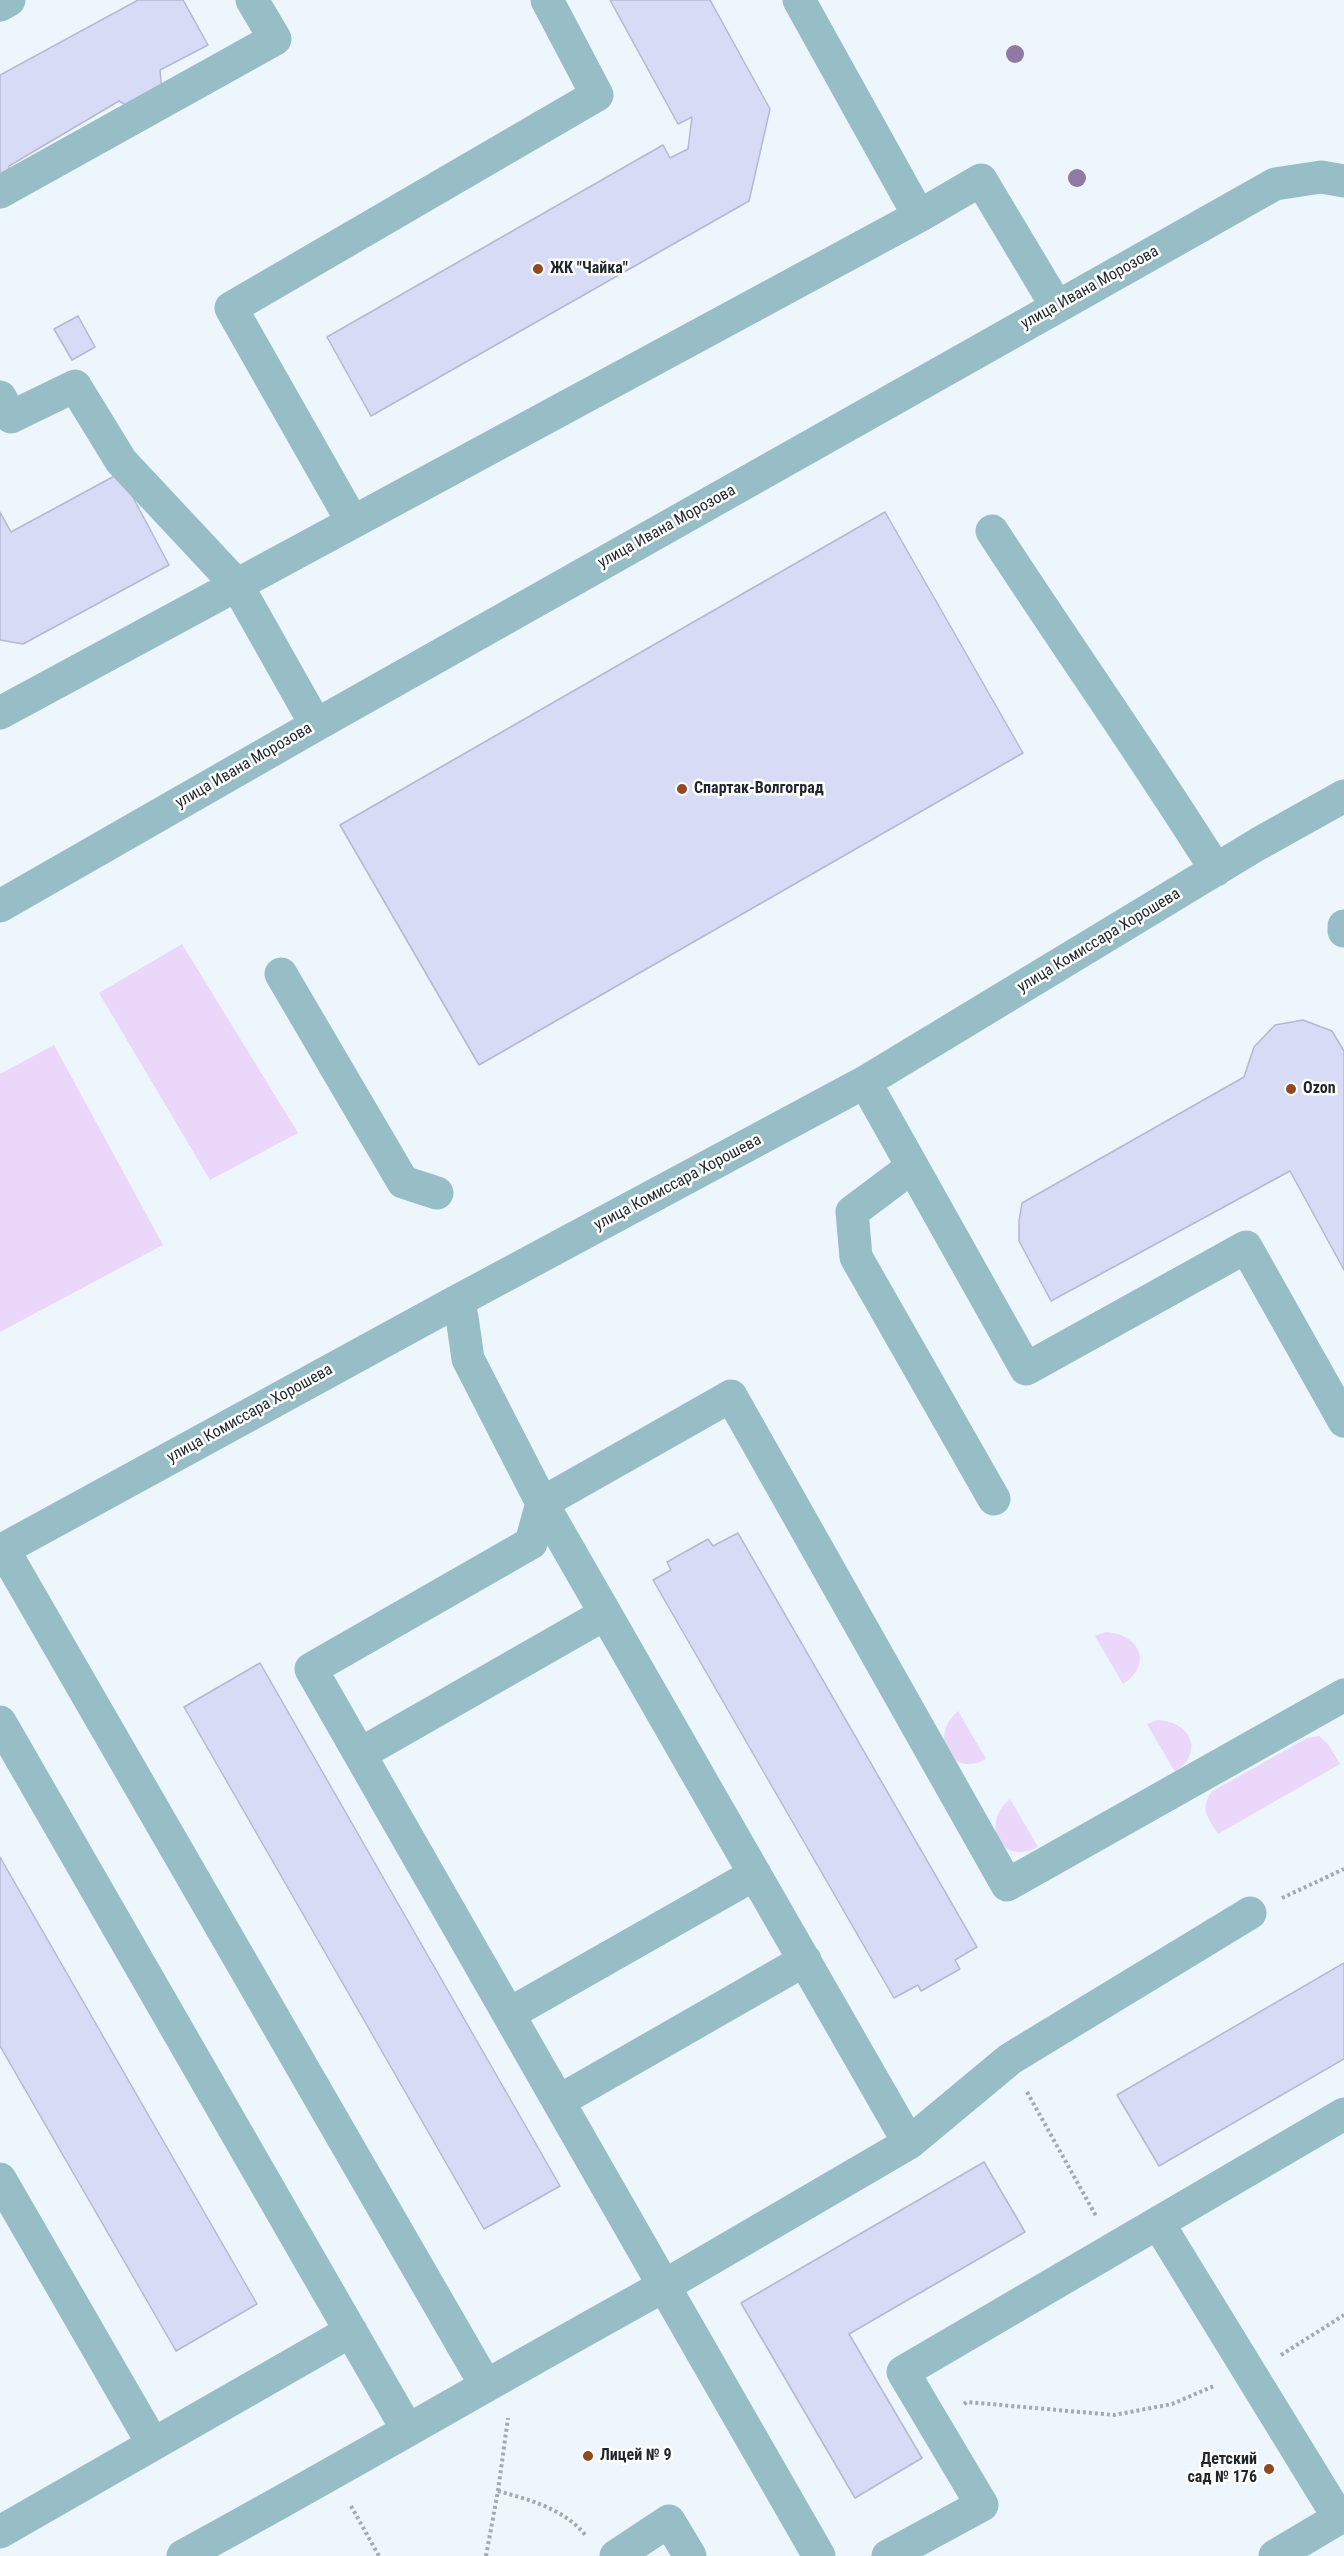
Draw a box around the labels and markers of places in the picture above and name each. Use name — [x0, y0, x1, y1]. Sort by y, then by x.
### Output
place label: ЖК "Чайка" — [550, 259, 628, 279]
marker: ЖК "Чайка" — [531, 262, 545, 276]
place label: Спартак-Волгоград — [694, 779, 824, 799]
marker: Спартак-Волгоград — [675, 782, 689, 796]
place label: Ozon — [1303, 1079, 1336, 1099]
marker: Ozon — [1284, 1082, 1298, 1096]
place label: Лицей № 9 — [600, 2446, 672, 2466]
marker: Лицей № 9 — [581, 2449, 595, 2463]
place label: Детский сад № 176 — [1187, 2450, 1257, 2488]
marker: Детский сад № 176 — [1262, 2462, 1276, 2476]

